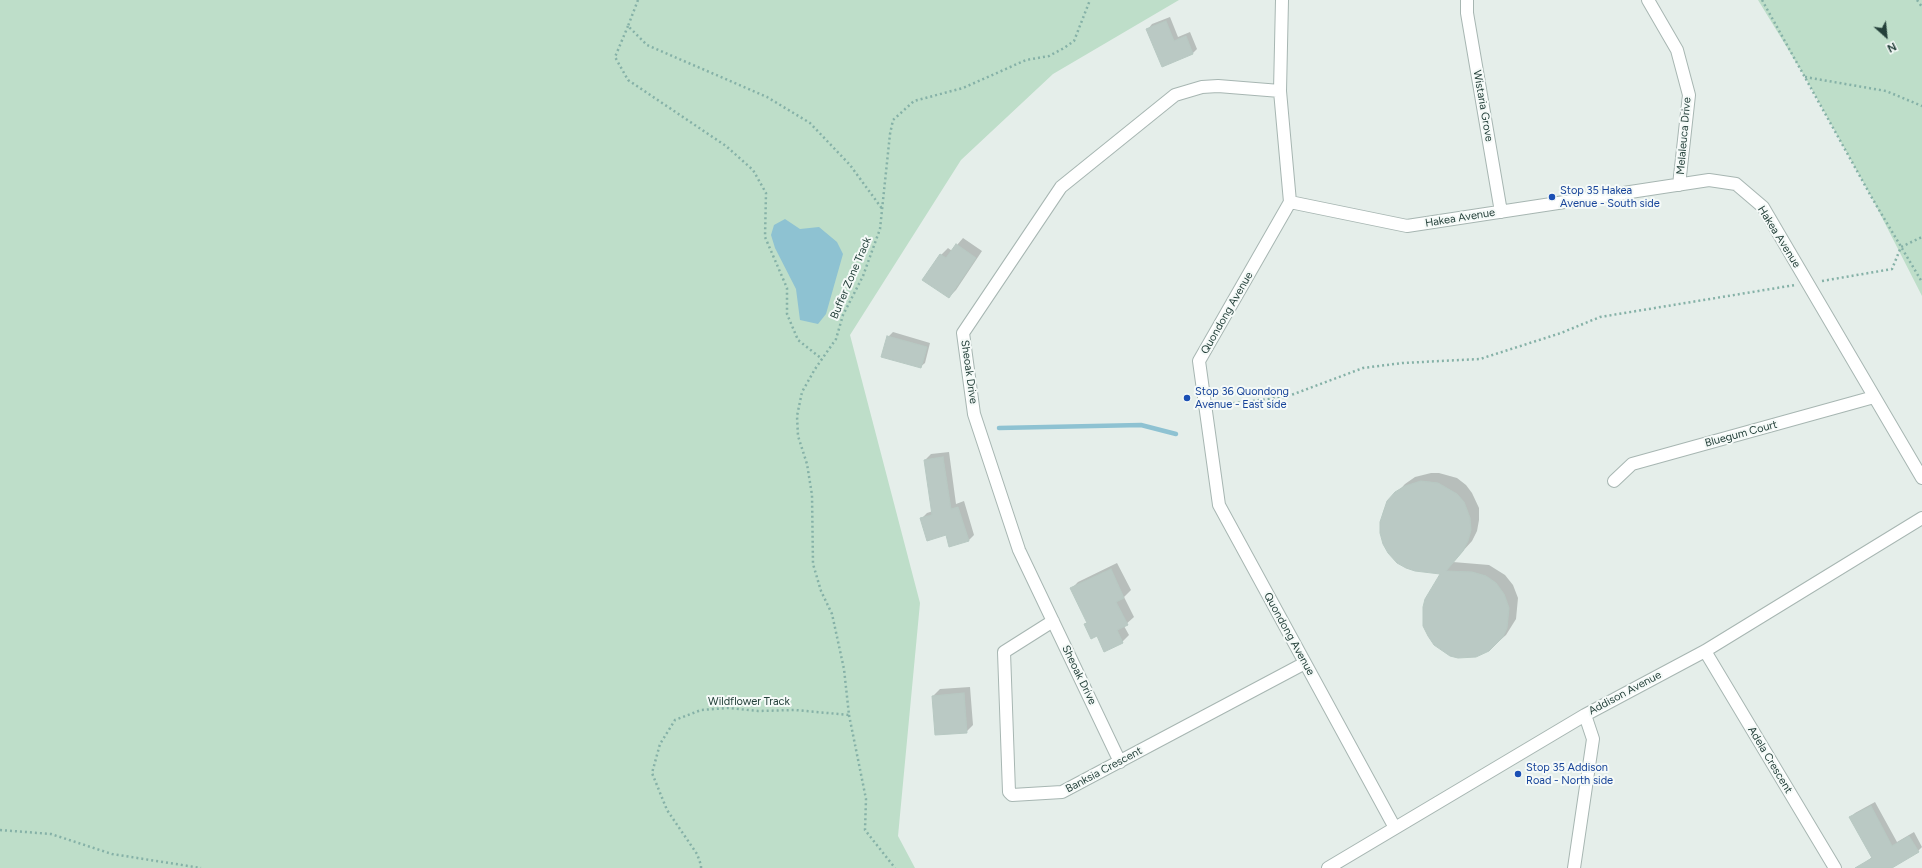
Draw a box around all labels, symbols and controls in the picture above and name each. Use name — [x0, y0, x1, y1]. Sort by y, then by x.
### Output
north arrow — [1866, 16, 1906, 56]
text: N — [1885, 39, 1898, 55]
street label: Wistaria Grove — [1470, 69, 1496, 143]
street label: Melaleuca Drive — [1674, 97, 1694, 175]
place label: Stop 35 Hakea Avenue - South side — [1560, 184, 1660, 210]
marker: Stop 35 Hakea Avenue - South side — [1547, 192, 1557, 202]
street label: Hakea Avenue — [1755, 204, 1803, 270]
street label: Hakea Avenue — [1424, 206, 1496, 230]
street label: Buffer Zone Track — [828, 235, 874, 321]
street label: Quondong Avenue — [1198, 270, 1256, 356]
street label: Sheoak Drive — [958, 339, 980, 405]
place label: Stop 36 Quondong Avenue - East side — [1195, 385, 1289, 411]
marker: Stop 36 Quondong Avenue - East side — [1182, 393, 1192, 403]
street label: Bluegum Court — [1703, 418, 1779, 450]
street label: Quondong Avenue — [1261, 590, 1317, 678]
street label: Sheoak Drive — [1059, 643, 1099, 707]
street label: Addison Avenue — [1586, 668, 1664, 718]
street label: Wildflower Track — [708, 695, 790, 709]
street label: Adela Crescent — [1745, 724, 1795, 796]
street label: Banksia Crescent — [1063, 744, 1145, 796]
place label: Stop 35 Addison Road - North side — [1526, 761, 1613, 787]
marker: Stop 35 Addison Road - North side — [1513, 769, 1523, 779]

